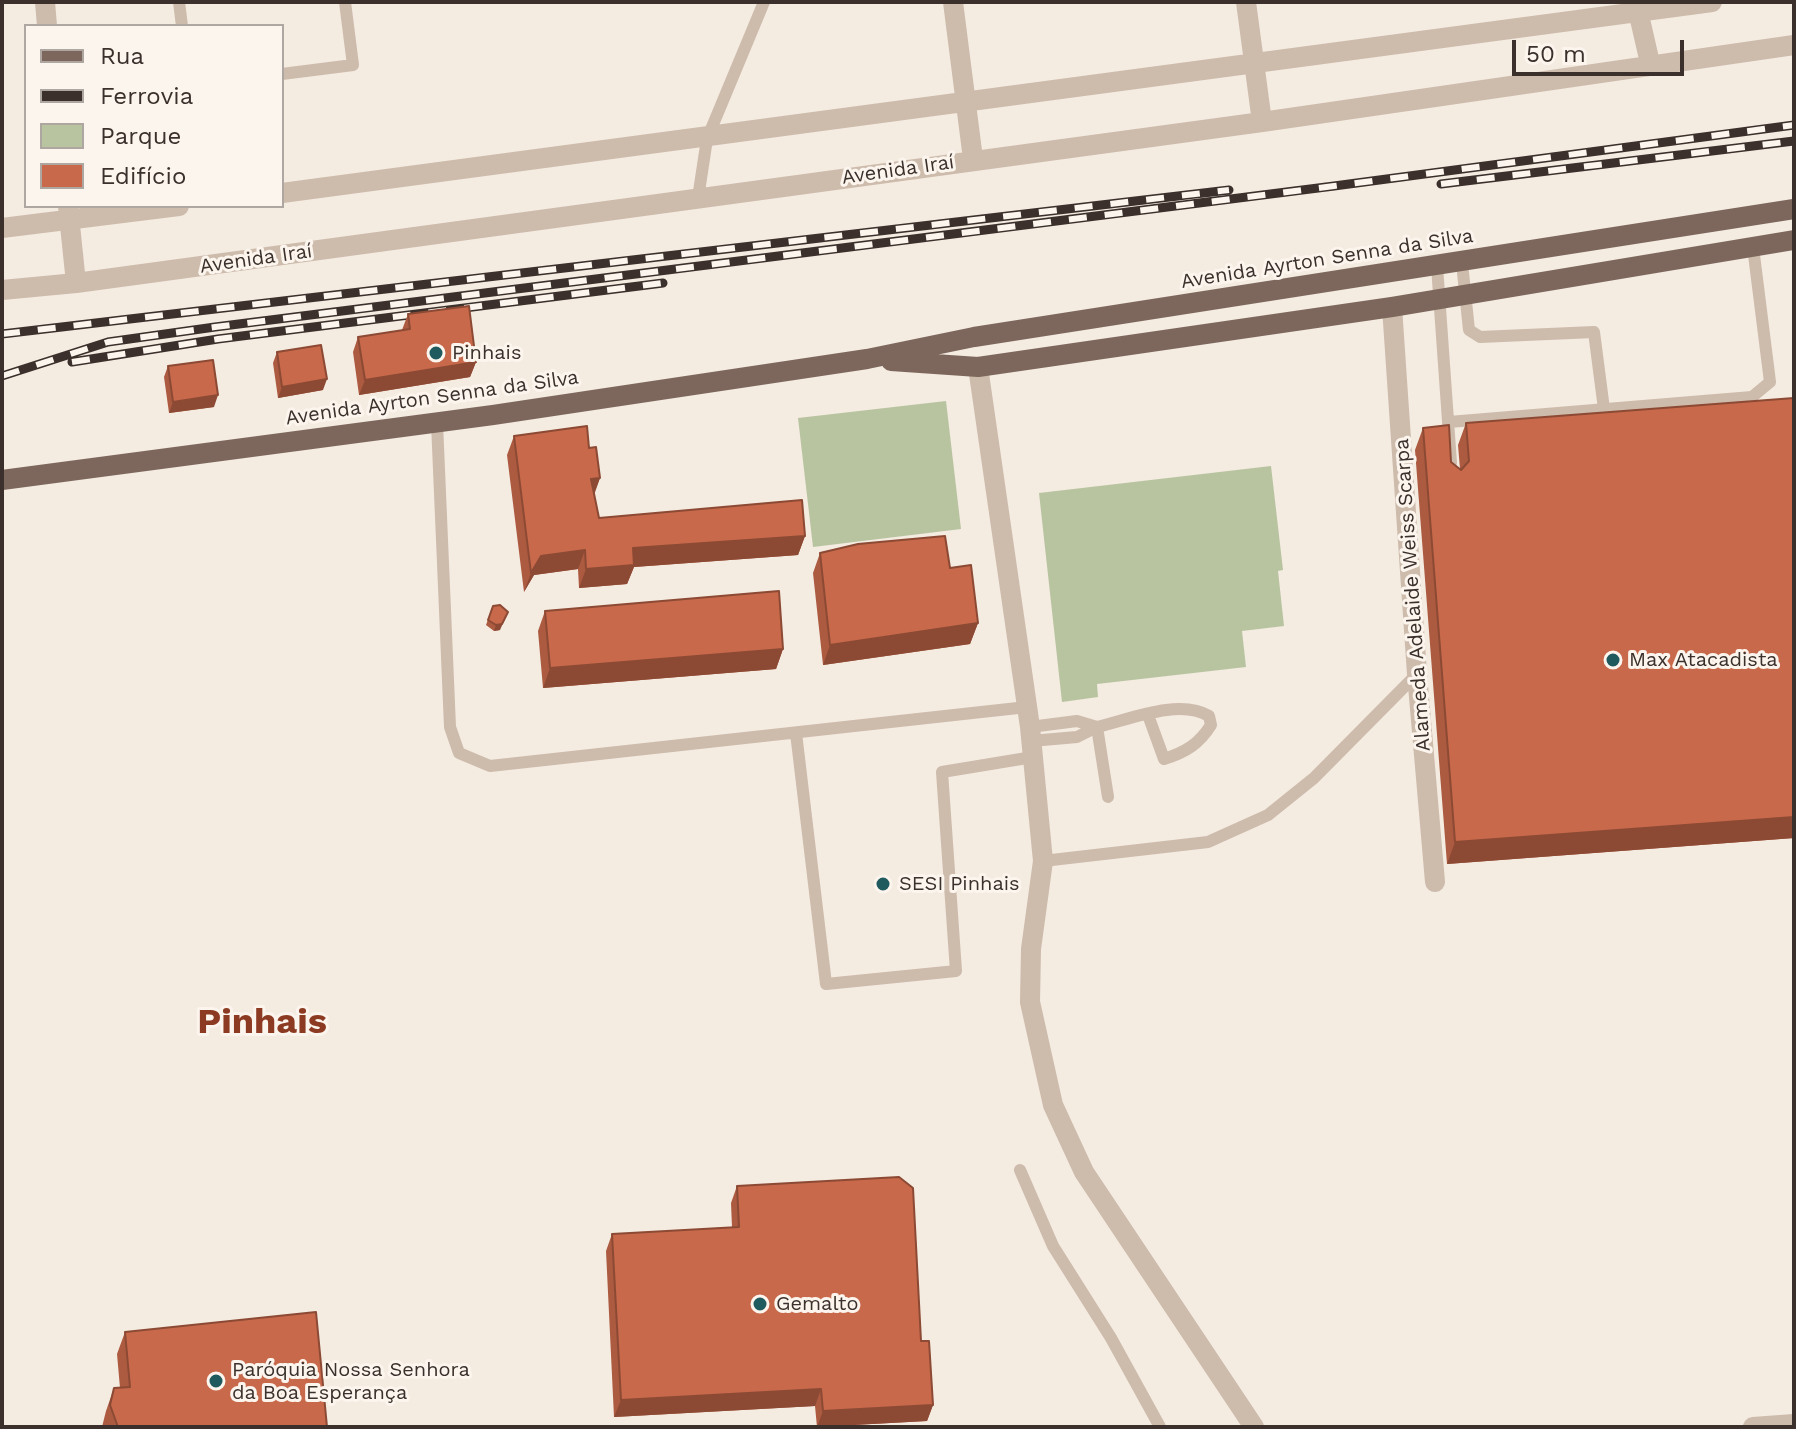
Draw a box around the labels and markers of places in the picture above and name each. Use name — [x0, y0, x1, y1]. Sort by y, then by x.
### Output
place label: Pinhais — [452, 341, 521, 365]
marker: Pinhais — [427, 344, 445, 362]
place label: Max Atacadista — [1629, 648, 1778, 672]
marker: Max Atacadista — [1604, 651, 1622, 669]
place label: SESI Pinhais — [899, 872, 1020, 896]
marker: SESI Pinhais — [874, 875, 892, 893]
place label: Gemalto — [776, 1292, 858, 1316]
marker: Gemalto — [751, 1295, 769, 1313]
place label: Paróquia Nossa Senhora da Boa Esperança — [232, 1358, 470, 1405]
marker: Paróquia Nossa Senhora da Boa Esperança — [207, 1372, 225, 1390]

